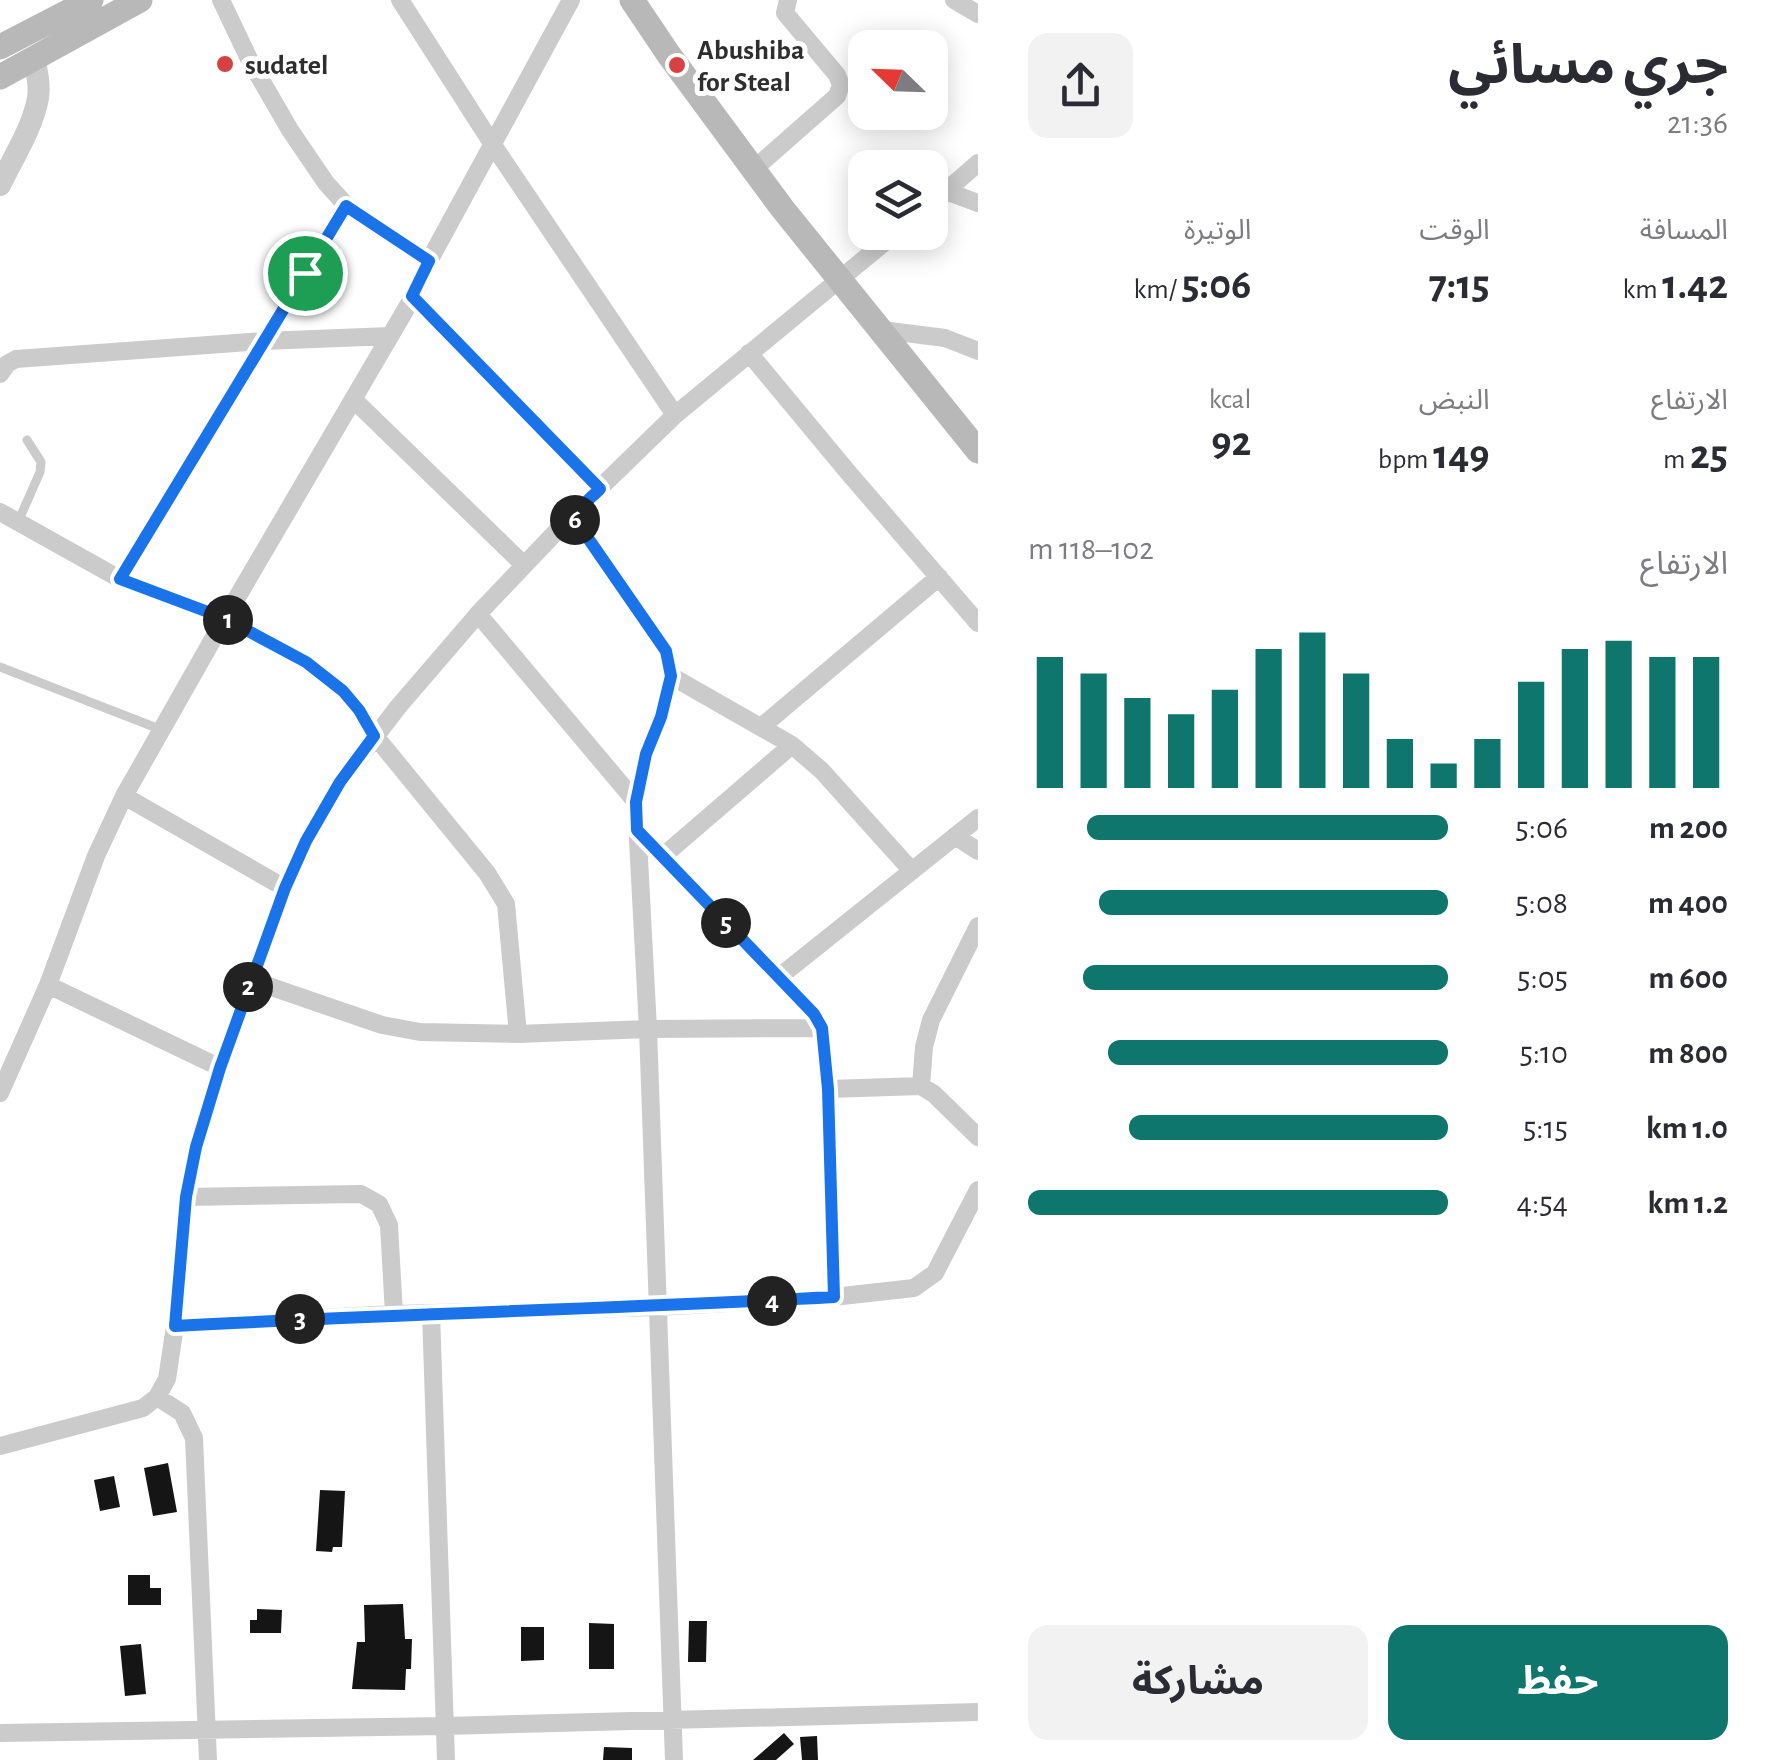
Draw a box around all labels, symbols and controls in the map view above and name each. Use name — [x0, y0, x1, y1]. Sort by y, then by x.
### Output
north arrow — [848, 30, 948, 130]
map controls — [848, 30, 948, 250]
button: share — [1028, 33, 1133, 138]
place label: Abushiba for Steal — [697, 37, 804, 97]
text: جري مسائي — [1448, 39, 1728, 94]
place label: sudatel — [245, 52, 328, 80]
marker: sudatel — [214, 53, 236, 75]
marker: Abushiba for Steal — [666, 54, 688, 76]
text: 21:36 — [1667, 107, 1728, 139]
button: layers — [848, 150, 948, 250]
text: الوتيرة — [1184, 217, 1251, 245]
text: الوقت — [1419, 217, 1490, 245]
text: المسافة — [1640, 217, 1728, 245]
pin — [263, 231, 348, 316]
icon: arrive — [278, 246, 333, 301]
text: 5:06 — [1181, 264, 1251, 306]
text: 7:15 — [1429, 264, 1490, 306]
text: 1.42 — [1662, 264, 1728, 306]
text: /km — [1134, 276, 1181, 304]
text: km — [1623, 276, 1662, 304]
text: kcal — [1209, 386, 1251, 414]
text: النبض — [1419, 387, 1490, 415]
text: الارتفاع — [1651, 387, 1728, 415]
text: 92 — [1211, 421, 1251, 463]
text: 149 — [1433, 434, 1490, 476]
text: 25 — [1690, 434, 1728, 476]
text: bpm — [1378, 446, 1433, 474]
text: m — [1663, 446, 1690, 474]
pin: 6 — [550, 495, 600, 545]
text: 6 — [568, 506, 582, 534]
text: 102–118 m — [1028, 533, 1154, 565]
text: الارتفاع — [1640, 548, 1728, 580]
pin: 1 — [203, 595, 253, 645]
text: 1 — [223, 606, 233, 634]
text: 5:06 — [1515, 812, 1568, 844]
text: 200 m — [1649, 812, 1728, 844]
text: 5:08 — [1515, 887, 1568, 919]
text: 400 m — [1648, 887, 1728, 919]
pin: 5 — [701, 898, 751, 948]
text: 5 — [720, 909, 732, 937]
pin: 2 — [223, 962, 273, 1012]
text: 5:05 — [1517, 962, 1568, 994]
text: 600 m — [1649, 962, 1728, 994]
text: 2 — [241, 973, 255, 1001]
text: 5:10 — [1519, 1037, 1568, 1069]
text: 800 m — [1648, 1037, 1728, 1069]
text: 5:15 — [1523, 1112, 1568, 1144]
text: 1.0 km — [1646, 1112, 1728, 1144]
text: 4:54 — [1517, 1187, 1568, 1219]
text: 1.2 km — [1648, 1187, 1728, 1219]
pin: 4 — [747, 1276, 797, 1326]
text: 4 — [765, 1287, 779, 1315]
pin: 3 — [275, 1294, 325, 1344]
text: 3 — [294, 1305, 306, 1333]
button: مشاركة — [1028, 1625, 1368, 1740]
button: حفظ — [1388, 1625, 1728, 1740]

